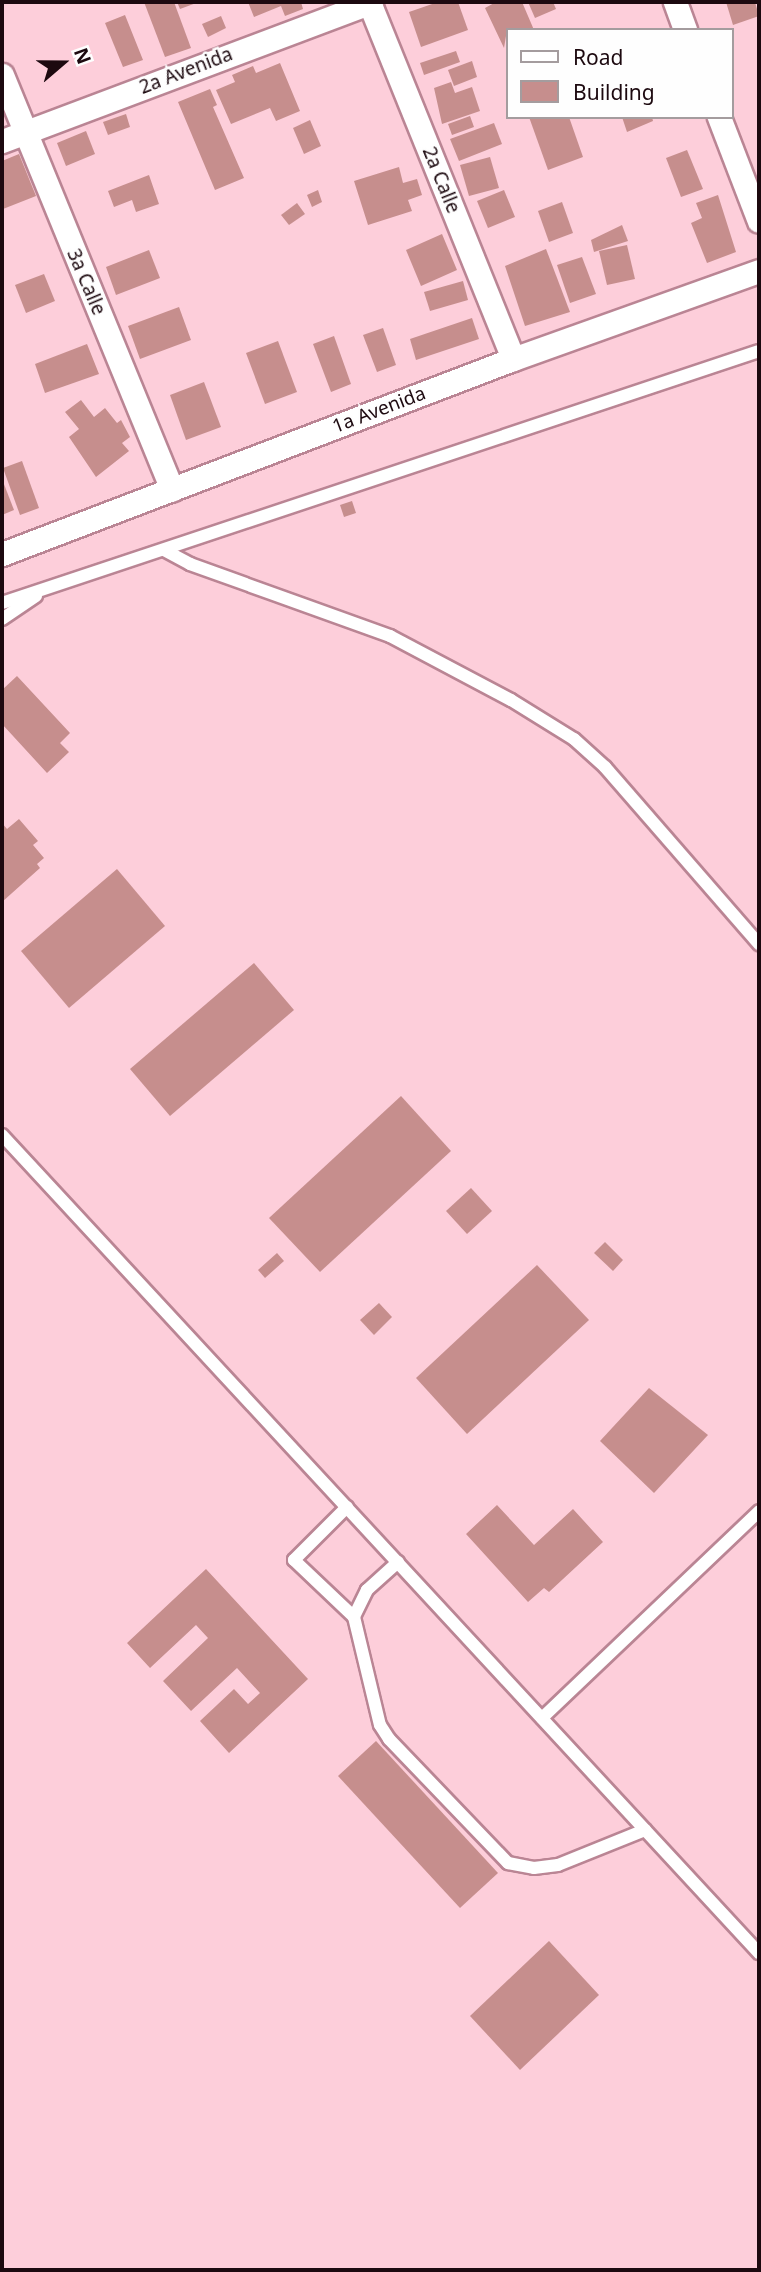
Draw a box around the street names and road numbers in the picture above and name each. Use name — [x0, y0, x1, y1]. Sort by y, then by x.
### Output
street label: 2a Avenida — [136, 43, 236, 99]
street label: 2a Calle — [417, 143, 465, 217]
street label: 3a Calle — [62, 245, 110, 319]
street label: 1a Avenida — [329, 382, 429, 438]

